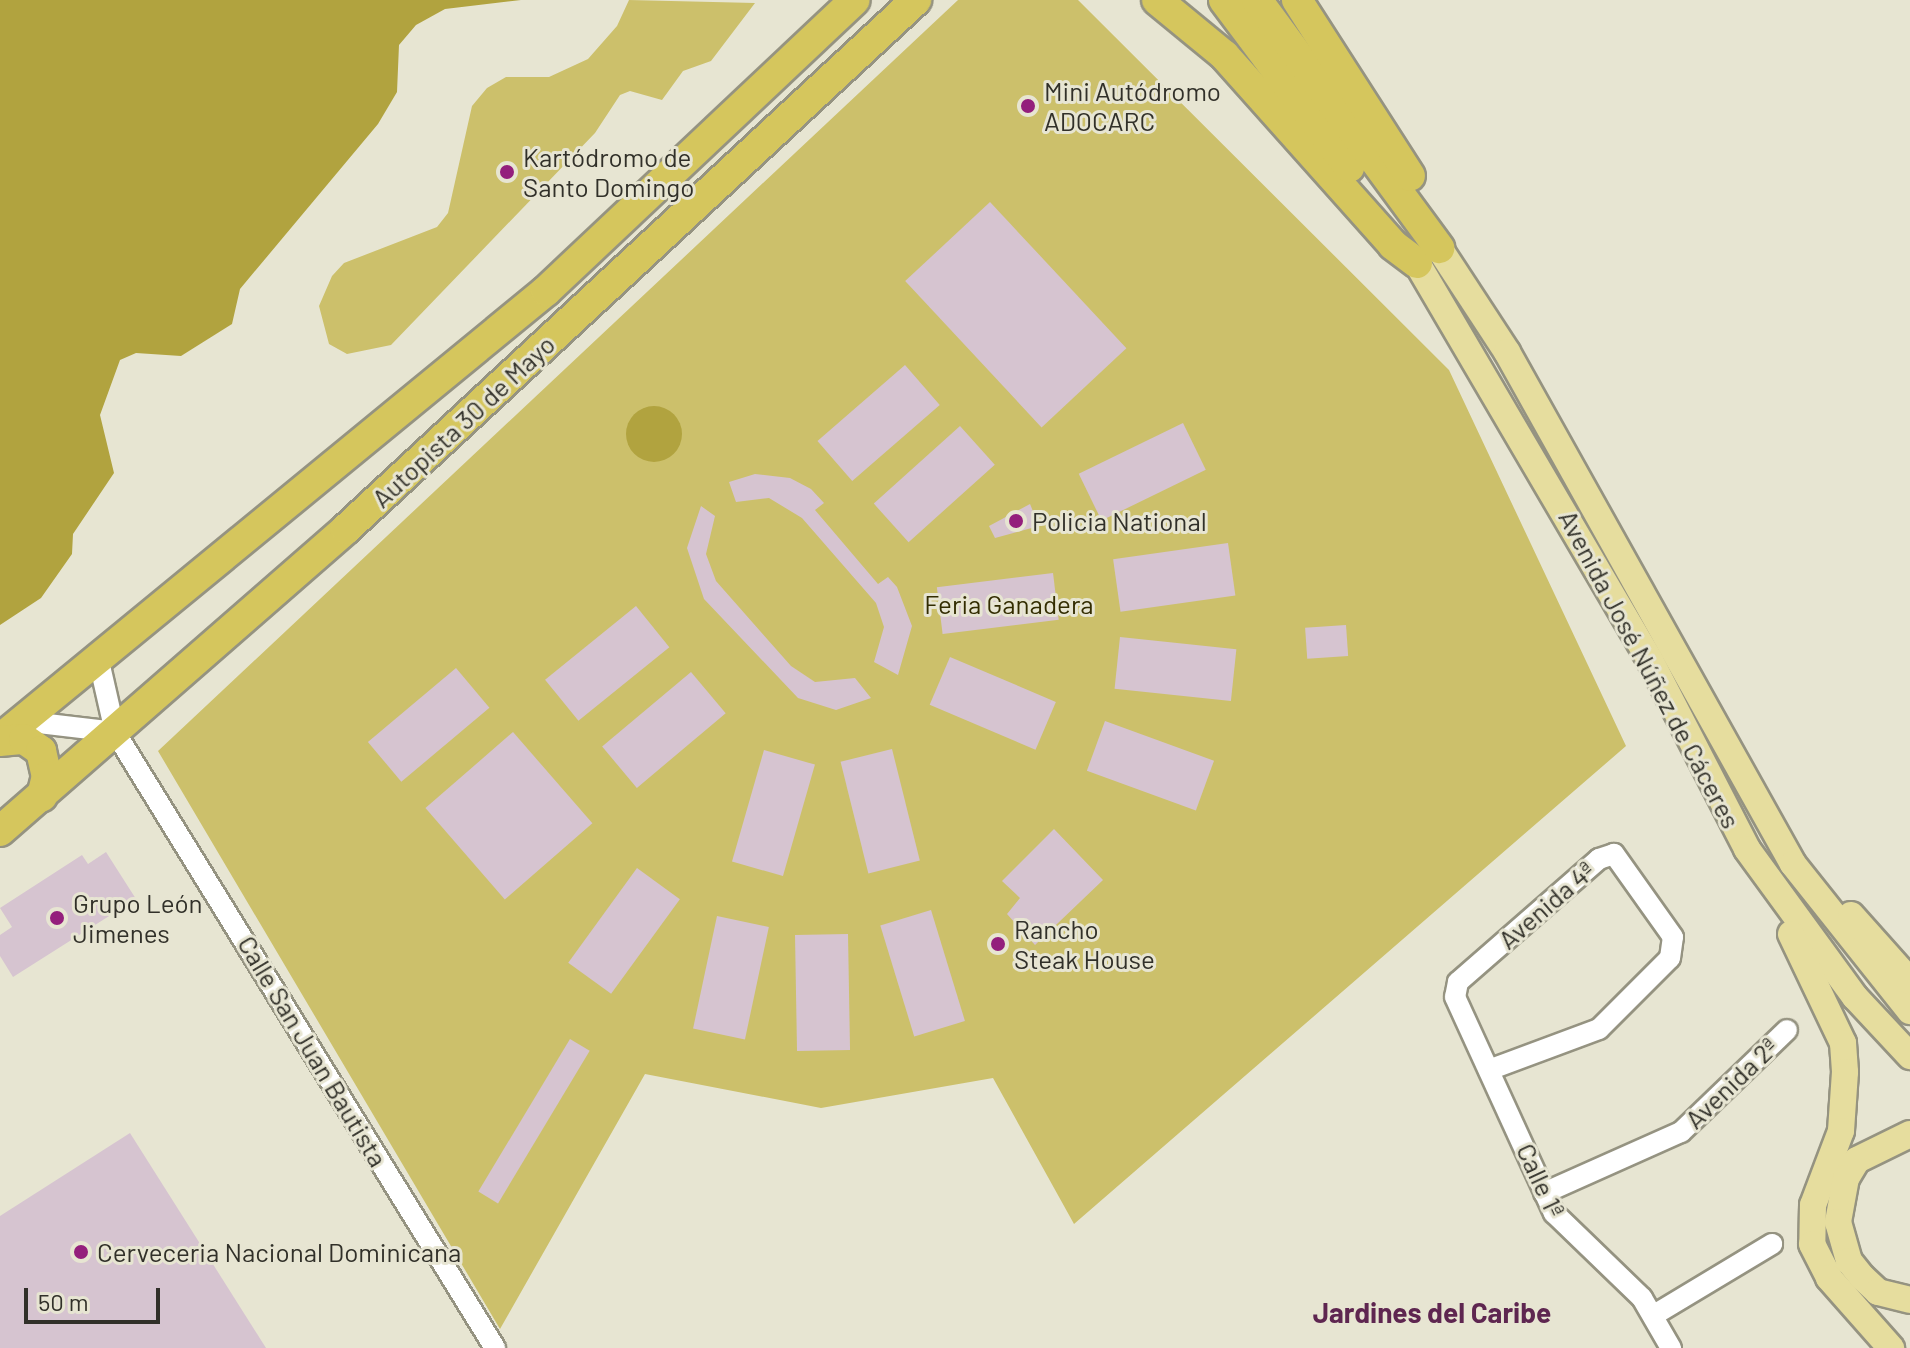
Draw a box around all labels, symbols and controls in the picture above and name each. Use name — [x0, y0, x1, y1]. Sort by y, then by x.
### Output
place label: Mini Autódromo ADOCARC — [1044, 75, 1221, 136]
marker: Mini Autódromo ADOCARC — [1019, 97, 1037, 115]
place label: Kartódromo de Santo Domingo — [523, 141, 694, 202]
marker: Kartódromo de Santo Domingo — [498, 163, 516, 181]
street label: Autopista 30 de Mayo — [365, 328, 561, 514]
place label: Policia National — [1032, 505, 1207, 537]
street label: Avenida José Núñez de Cáceres — [1553, 505, 1747, 833]
marker: Policia National — [1007, 512, 1025, 530]
park label: Feria Ganadera — [924, 588, 1094, 620]
street label: Avenida 4ª — [1492, 855, 1600, 955]
place label: Grupo León Jimenes — [73, 887, 202, 948]
marker: Grupo León Jimenes — [48, 909, 66, 927]
place label: Rancho Steak House — [1014, 913, 1155, 974]
street label: Calle San Juan Bautista — [232, 930, 394, 1172]
marker: Rancho Steak House — [989, 935, 1007, 953]
street label: Avenida 2ª — [1678, 1031, 1784, 1135]
street label: Calle 1ª — [1511, 1138, 1571, 1222]
place label: Cerveceria Nacional Dominicana — [97, 1236, 461, 1268]
marker: Cerveceria Nacional Dominicana — [72, 1243, 90, 1261]
scale bar — [28, 1272, 164, 1322]
text: 50 m — [38, 1287, 89, 1316]
district label: Jardines del Caribe — [1313, 1295, 1551, 1329]

